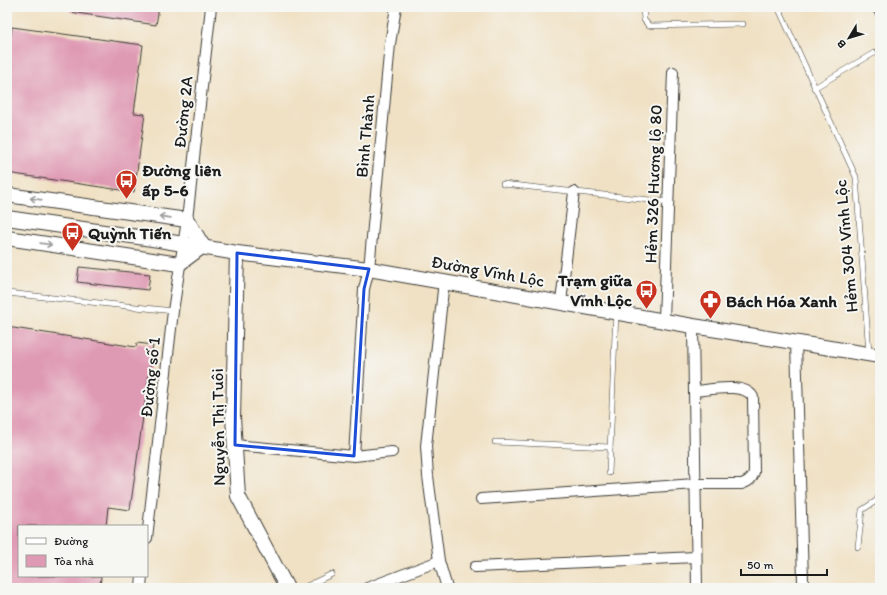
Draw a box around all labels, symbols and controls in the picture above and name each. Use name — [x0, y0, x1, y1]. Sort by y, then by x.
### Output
north arrow — [829, 18, 869, 58]
text: B — [834, 37, 849, 51]
street label: Đường 2A — [169, 75, 197, 149]
street label: Bình Thành — [351, 93, 379, 178]
street label: Hẻm 326 Hương lộ 80 — [640, 104, 666, 264]
place label: Đường liên ấp 5-6 — [142, 160, 222, 201]
bus stop icon: Đường liên ấp 5-6 — [114, 167, 140, 200]
street label: Hẻm 304 Vĩnh Lộc — [830, 179, 862, 313]
one-way arrow — [30, 195, 43, 203]
one-way arrow — [159, 213, 172, 221]
bus stop icon: Quỳnh Tiến — [59, 220, 85, 253]
place label: Quỳnh Tiến — [88, 223, 172, 244]
one-way arrow — [39, 240, 52, 248]
street label: Đường Vĩnh Lộc — [430, 251, 546, 291]
place label: Trạm giữa Vĩnh Lộc — [557, 270, 632, 310]
bus stop icon: Trạm giữa Vĩnh Lộc — [634, 277, 660, 310]
pharmacy icon: Bách Hóa Xanh — [697, 288, 723, 321]
place label: Bách Hóa Xanh — [726, 291, 837, 311]
street label: Đường số 1 — [136, 336, 164, 418]
street label: Nguyễn Thị Tuôi — [207, 368, 229, 486]
legend — [18, 525, 148, 577]
text: Đường — [54, 534, 89, 548]
scale bar — [741, 551, 827, 577]
text: Tòa nhà — [54, 554, 95, 568]
text: 50 m — [747, 558, 773, 572]

